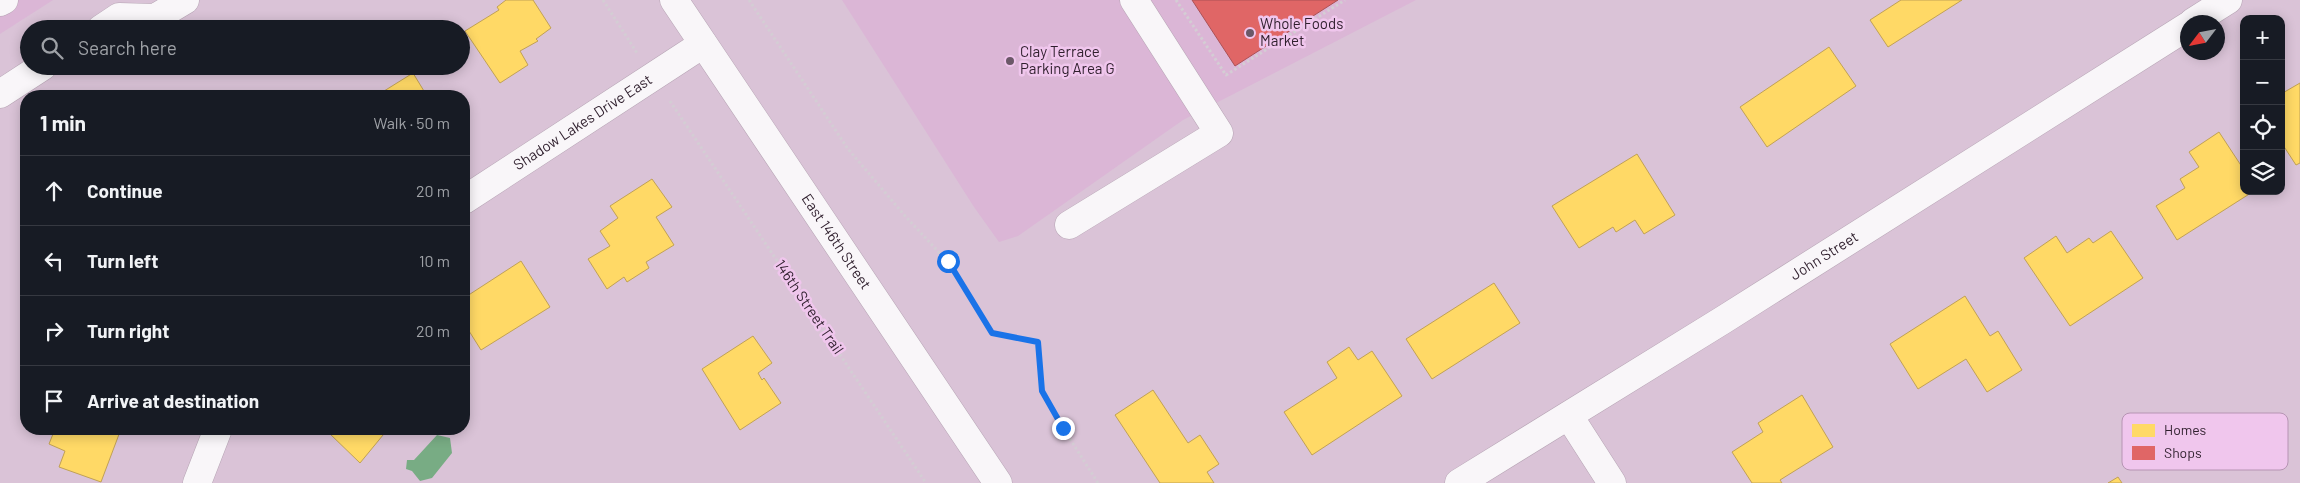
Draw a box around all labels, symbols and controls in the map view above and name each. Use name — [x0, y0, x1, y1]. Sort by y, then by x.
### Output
place label: Whole Foods Market — [1260, 14, 1343, 49]
north arrow — [2180, 15, 2225, 60]
map controls — [2240, 15, 2285, 195]
button: + — [2240, 15, 2285, 60]
search box — [20, 20, 470, 75]
marker: Whole Foods Market — [1244, 27, 1256, 39]
icon: search — [38, 34, 66, 62]
text: Search here — [78, 36, 177, 59]
place label: Clay Terrace Parking Area G — [1020, 42, 1115, 77]
marker: Clay Terrace Parking Area G — [1004, 55, 1016, 67]
button: − — [2240, 60, 2285, 105]
street label: Shadow Lakes Drive East — [510, 70, 655, 173]
button: locate — [2240, 105, 2285, 150]
text: 1 min — [40, 110, 86, 135]
text: Walk · 50 m — [373, 113, 450, 132]
button: layers — [2240, 150, 2285, 195]
icon: ahead — [40, 177, 68, 205]
text: Continue — [87, 179, 163, 202]
text: 20 m — [416, 181, 450, 200]
street label: East 146th Street — [798, 190, 875, 292]
street label: John Street — [1786, 227, 1861, 283]
icon: left — [40, 247, 68, 275]
text: Turn left — [87, 249, 158, 272]
route start — [937, 250, 960, 273]
text: 10 m — [419, 251, 450, 270]
street label: 146th Street Trail — [772, 256, 848, 357]
icon: right — [40, 317, 68, 345]
text: Turn right — [87, 319, 169, 342]
text: 20 m — [416, 321, 450, 340]
icon: arrive — [40, 387, 68, 415]
text: Arrive at destination — [87, 389, 259, 412]
legend — [2122, 413, 2288, 470]
route end — [1052, 417, 1075, 440]
text: Homes — [2164, 421, 2207, 438]
text: Shops — [2164, 444, 2202, 461]

